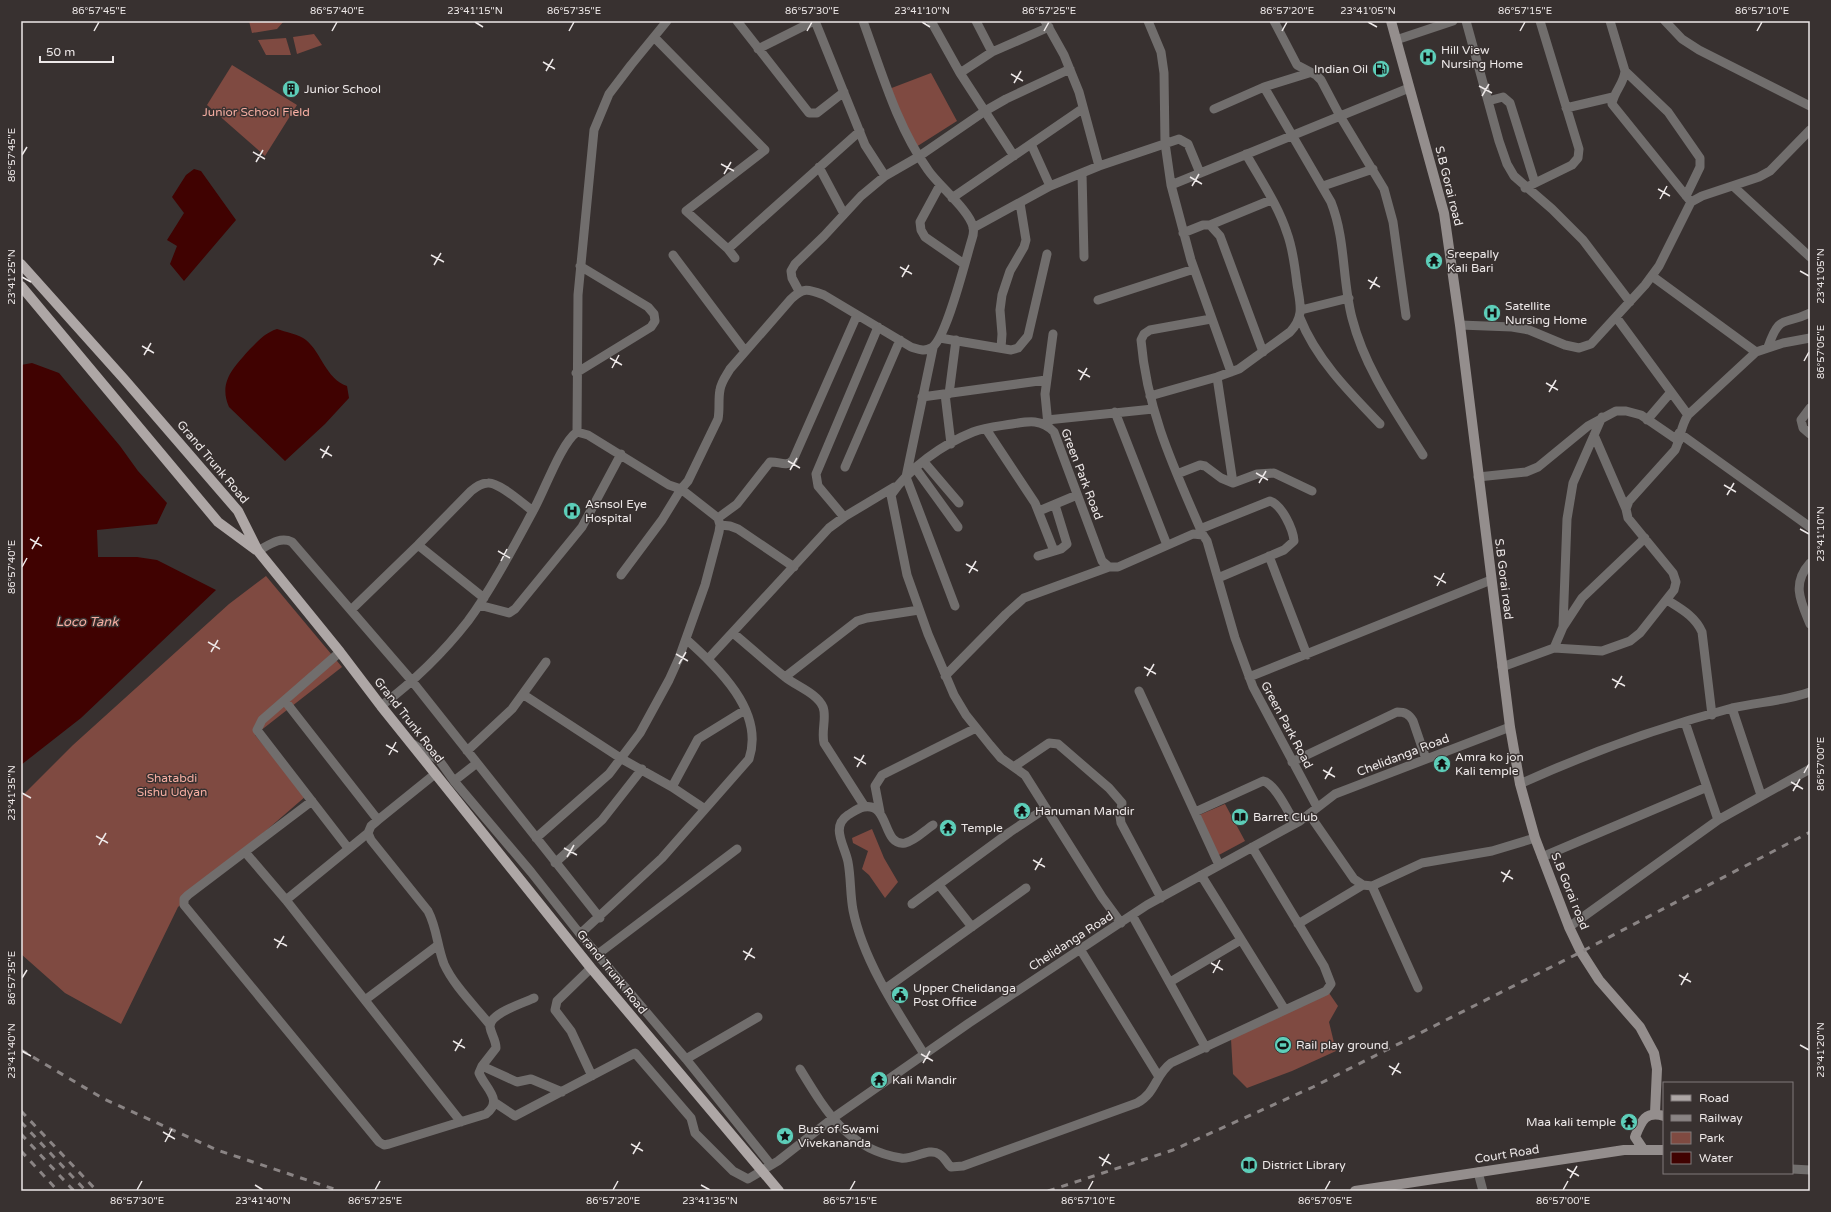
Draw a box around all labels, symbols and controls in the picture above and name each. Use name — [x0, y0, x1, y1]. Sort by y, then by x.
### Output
text: 86°57'45"E — [72, 5, 126, 17]
text: 86°57'40"E — [310, 5, 364, 17]
text: 23°41'15"N — [447, 5, 503, 17]
text: 86°57'35"E — [547, 5, 601, 17]
text: 86°57'30"E — [785, 5, 839, 17]
text: 23°41'10"N — [894, 5, 950, 17]
text: 86°57'25"E — [1022, 5, 1076, 17]
text: 86°57'20"E — [1260, 5, 1314, 17]
text: 23°41'05"N — [1340, 5, 1396, 17]
text: 86°57'15"E — [1498, 5, 1552, 17]
text: 86°57'10"E — [1735, 5, 1789, 17]
scale bar — [40, 38, 113, 64]
place label: Hill View Nursing Home — [1441, 43, 1523, 71]
text: 50 m — [46, 45, 75, 59]
hospital icon: Hill View Nursing Home — [1418, 47, 1438, 67]
fuel station icon: Indian Oil — [1371, 59, 1391, 79]
place label: Indian Oil — [1314, 62, 1368, 76]
building icon: Junior School — [281, 79, 301, 99]
place label: Junior School — [304, 82, 381, 96]
park label: Junior School Field — [202, 105, 310, 119]
text: 86°57'45"E — [6, 128, 18, 182]
street label: S.B Gorai road — [1432, 145, 1466, 227]
place label: Sreepally Kali Bari — [1447, 247, 1500, 275]
text: 23°41'05"N — [1815, 248, 1827, 304]
text: 23°41'25"N — [6, 249, 18, 305]
temple icon: Sreepally Kali Bari — [1424, 251, 1444, 271]
place label: Satellite Nursing Home — [1505, 299, 1587, 327]
hospital icon: Satellite Nursing Home — [1482, 303, 1502, 323]
text: 86°57'05"E — [1815, 325, 1827, 379]
street label: Grand Trunk Road — [174, 418, 252, 506]
street label: Green Park Road — [1058, 426, 1106, 522]
place label: Asnsol Eye Hospital — [585, 497, 647, 525]
hospital icon: Asnsol Eye Hospital — [562, 501, 582, 521]
text: 23°41'10"N — [1815, 506, 1827, 562]
street label: S.B Gorai road — [1492, 538, 1516, 620]
text: 86°57'40"E — [6, 540, 18, 594]
water label: Loco Tank — [56, 614, 119, 630]
street label: Grand Trunk Road — [371, 675, 447, 765]
street label: Green Park Road — [1258, 679, 1316, 771]
street label: Chelidanga Road — [1355, 731, 1451, 779]
text: 86°57'00"E — [1815, 737, 1827, 791]
place label: Amra ko jon Kali temple — [1455, 750, 1524, 778]
temple icon: Amra ko jon Kali temple — [1432, 754, 1452, 774]
text: 23°41'35"N — [6, 765, 18, 821]
park label: Shatabdi Sishu Udyan — [137, 771, 207, 799]
temple icon: Hanuman Mandir — [1012, 801, 1032, 821]
place label: Hanuman Mandir — [1035, 804, 1135, 818]
library icon: Barret Club — [1230, 807, 1250, 827]
place label: Barret Club — [1253, 810, 1318, 824]
temple icon: Temple — [938, 818, 958, 838]
place label: Temple — [961, 821, 1003, 835]
street label: S.B Gorai road — [1548, 850, 1592, 932]
street label: Chelidanga Road — [1026, 909, 1116, 973]
street label: Grand Trunk Road — [574, 927, 650, 1017]
text: 86°57'35"E — [6, 951, 18, 1005]
place label: Upper Chelidanga Post Office — [913, 981, 1016, 1009]
public building icon: Upper Chelidanga Post Office — [890, 985, 910, 1005]
text: 23°41'20"N — [1815, 1022, 1827, 1078]
text: 23°41'40"N — [6, 1023, 18, 1079]
sports icon: Rail play ground — [1273, 1035, 1293, 1055]
place label: Rail play ground — [1296, 1038, 1389, 1052]
temple icon: Kali Mandir — [869, 1070, 889, 1090]
place label: Kali Mandir — [892, 1073, 957, 1087]
legend — [1663, 1082, 1793, 1174]
text: Road — [1699, 1091, 1729, 1105]
text: Railway — [1699, 1111, 1743, 1125]
temple icon: Maa kali temple — [1619, 1112, 1639, 1132]
place label: Maa kali temple — [1526, 1115, 1616, 1129]
place label: Bust of Swami Vivekananda — [798, 1122, 879, 1150]
place icon: Bust of Swami Vivekananda — [775, 1126, 795, 1146]
text: Park — [1699, 1131, 1725, 1145]
street label: Court Road — [1474, 1142, 1540, 1166]
text: Water — [1699, 1151, 1734, 1165]
library icon: District Library — [1239, 1155, 1259, 1175]
place label: District Library — [1262, 1158, 1346, 1172]
text: 86°57'30"E — [110, 1195, 164, 1207]
text: 23°41'40"N — [235, 1195, 291, 1207]
text: 86°57'25"E — [348, 1195, 402, 1207]
text: 86°57'20"E — [586, 1195, 640, 1207]
text: 23°41'35"N — [682, 1195, 738, 1207]
text: 86°57'15"E — [823, 1195, 877, 1207]
text: 86°57'10"E — [1061, 1195, 1115, 1207]
text: 86°57'05"E — [1298, 1195, 1352, 1207]
text: 86°57'00"E — [1536, 1195, 1590, 1207]

